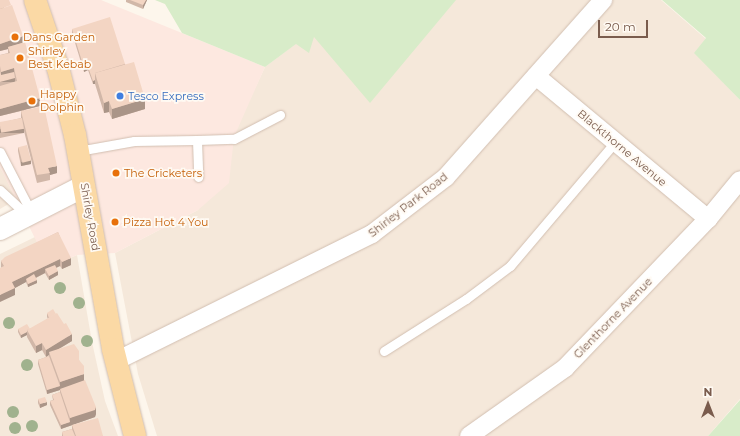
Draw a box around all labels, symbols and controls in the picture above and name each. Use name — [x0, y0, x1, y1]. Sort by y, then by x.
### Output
scale bar — [600, 12, 650, 38]
text: 20 m — [605, 19, 636, 34]
place label: Dans Garden — [23, 30, 95, 44]
marker: Dans Garden — [10, 32, 20, 42]
place label: Shirley Best Kebab — [28, 45, 91, 71]
marker: Shirley Best Kebab — [15, 53, 25, 63]
place label: Happy Dolphin — [40, 88, 84, 114]
place label: Tesco Express — [128, 89, 204, 103]
marker: Tesco Express — [115, 91, 125, 101]
marker: Happy Dolphin — [27, 96, 37, 106]
street label: Blackthorne Avenue — [575, 107, 669, 189]
place label: The Cricketers — [124, 166, 202, 180]
marker: The Cricketers — [111, 168, 121, 178]
street label: Shirley Park Road — [366, 170, 450, 240]
street label: Shirley Road — [78, 182, 102, 252]
place label: Pizza Hot 4 You — [123, 215, 208, 229]
marker: Pizza Hot 4 You — [110, 217, 120, 227]
street label: Glenthorne Avenue — [571, 275, 655, 361]
north arrow — [688, 384, 728, 424]
text: N — [704, 385, 712, 399]

